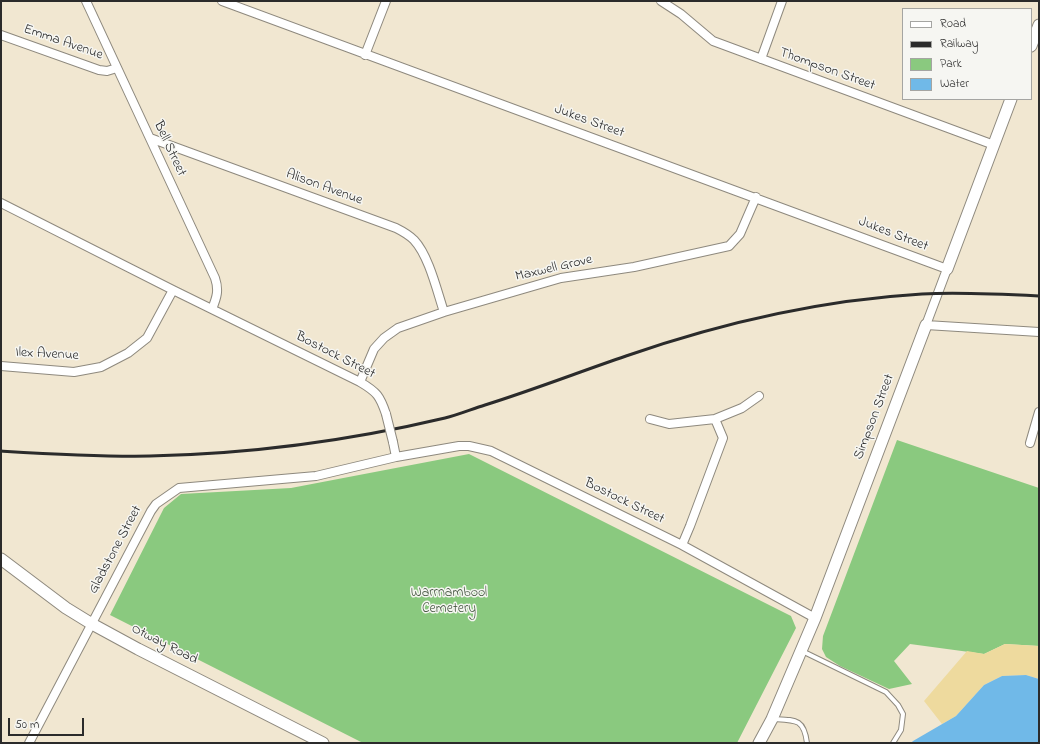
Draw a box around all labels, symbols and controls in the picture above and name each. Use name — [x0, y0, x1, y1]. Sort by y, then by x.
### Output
legend — [902, 8, 1032, 100]
text: Road — [940, 15, 966, 33]
street label: Emma Avenue — [21, 22, 105, 64]
text: Railway — [940, 35, 978, 53]
street label: Thompson Street — [777, 45, 877, 95]
text: Park — [940, 55, 962, 73]
text: Water — [940, 75, 969, 93]
street label: Jukes Street — [552, 102, 626, 142]
street label: Bell Street — [149, 119, 189, 179]
street label: Alison Avenue — [283, 166, 365, 210]
street label: Jukes Street — [856, 214, 930, 256]
street label: Maxwell Grove — [514, 252, 594, 286]
street label: Bostock Street — [292, 329, 378, 383]
street label: Ilex Avenue — [15, 345, 79, 365]
street label: Simpson Street — [851, 372, 899, 462]
street label: Bostock Street — [581, 475, 667, 529]
street label: Gladstone Street — [86, 503, 146, 597]
park label: Warrnambool Cemetery — [411, 586, 487, 618]
street label: Otway Road — [128, 621, 200, 669]
scale bar — [10, 710, 86, 736]
text: 50 m — [15, 716, 39, 734]

